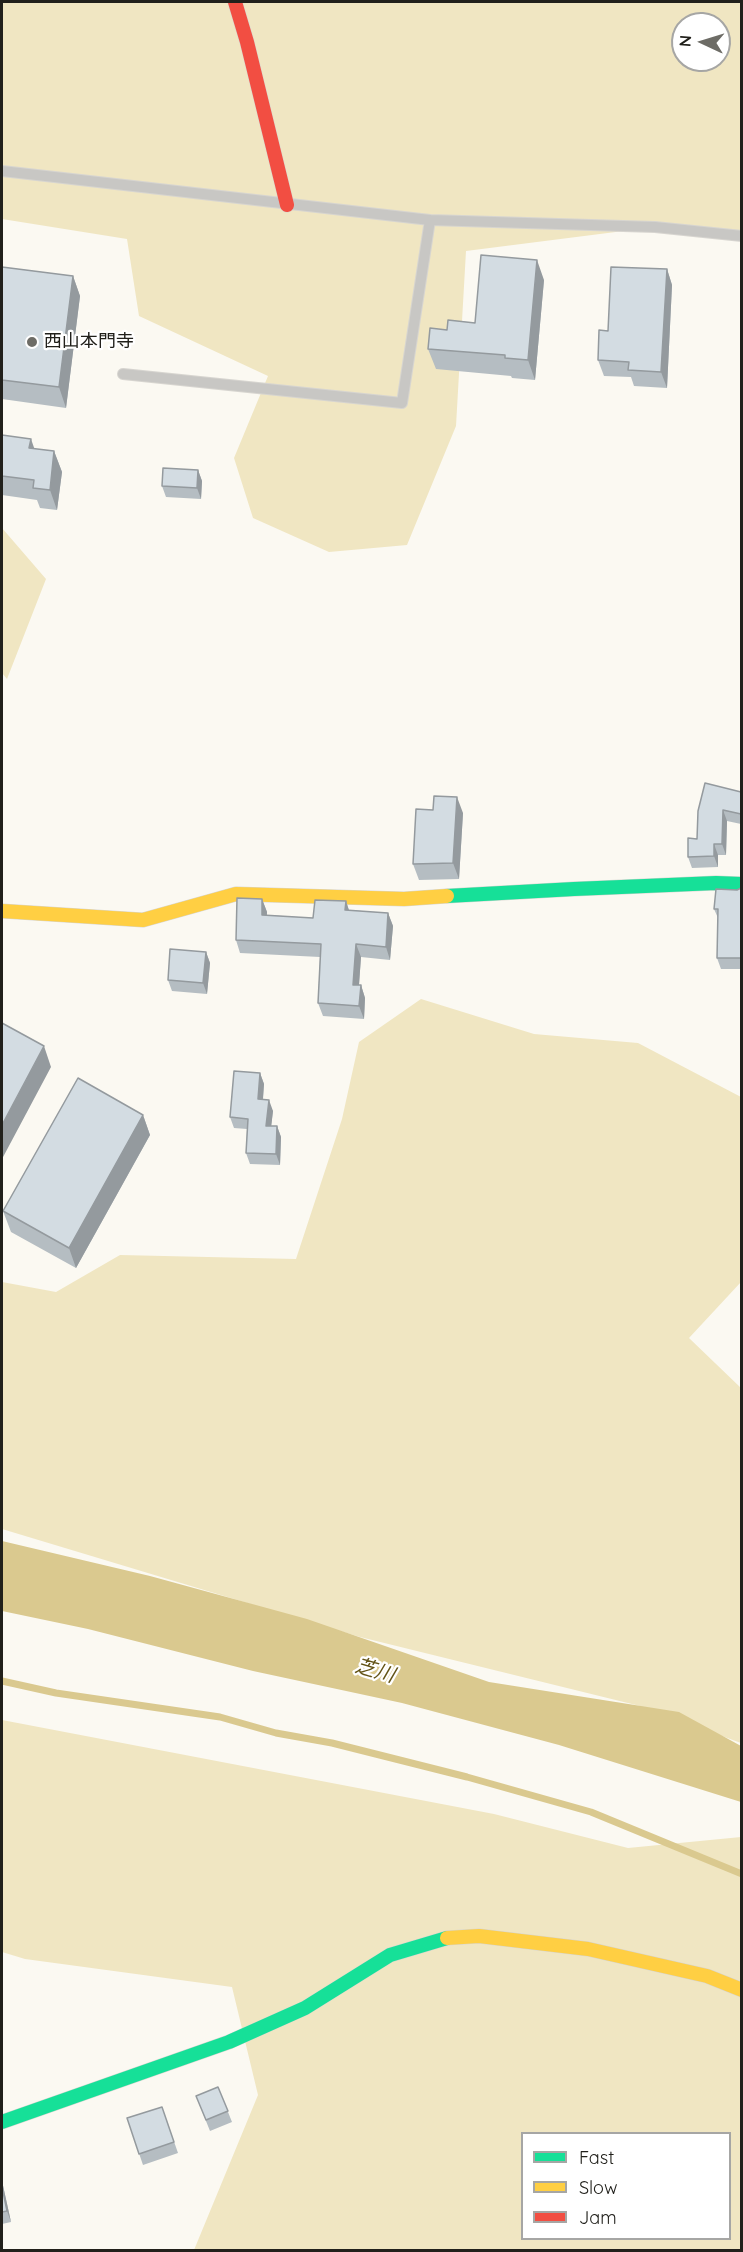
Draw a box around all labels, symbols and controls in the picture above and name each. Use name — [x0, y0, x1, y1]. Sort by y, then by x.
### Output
north arrow — [671, 12, 731, 72]
text: N — [675, 34, 695, 47]
place label: 西山本門寺 — [44, 331, 134, 353]
marker: 西山本門寺 — [25, 335, 39, 349]
water label: 芝川 — [352, 1654, 398, 1688]
legend — [521, 2132, 731, 2240]
text: Fast — [579, 2146, 614, 2169]
text: Slow — [579, 2176, 617, 2199]
text: Jam — [579, 2206, 617, 2229]

